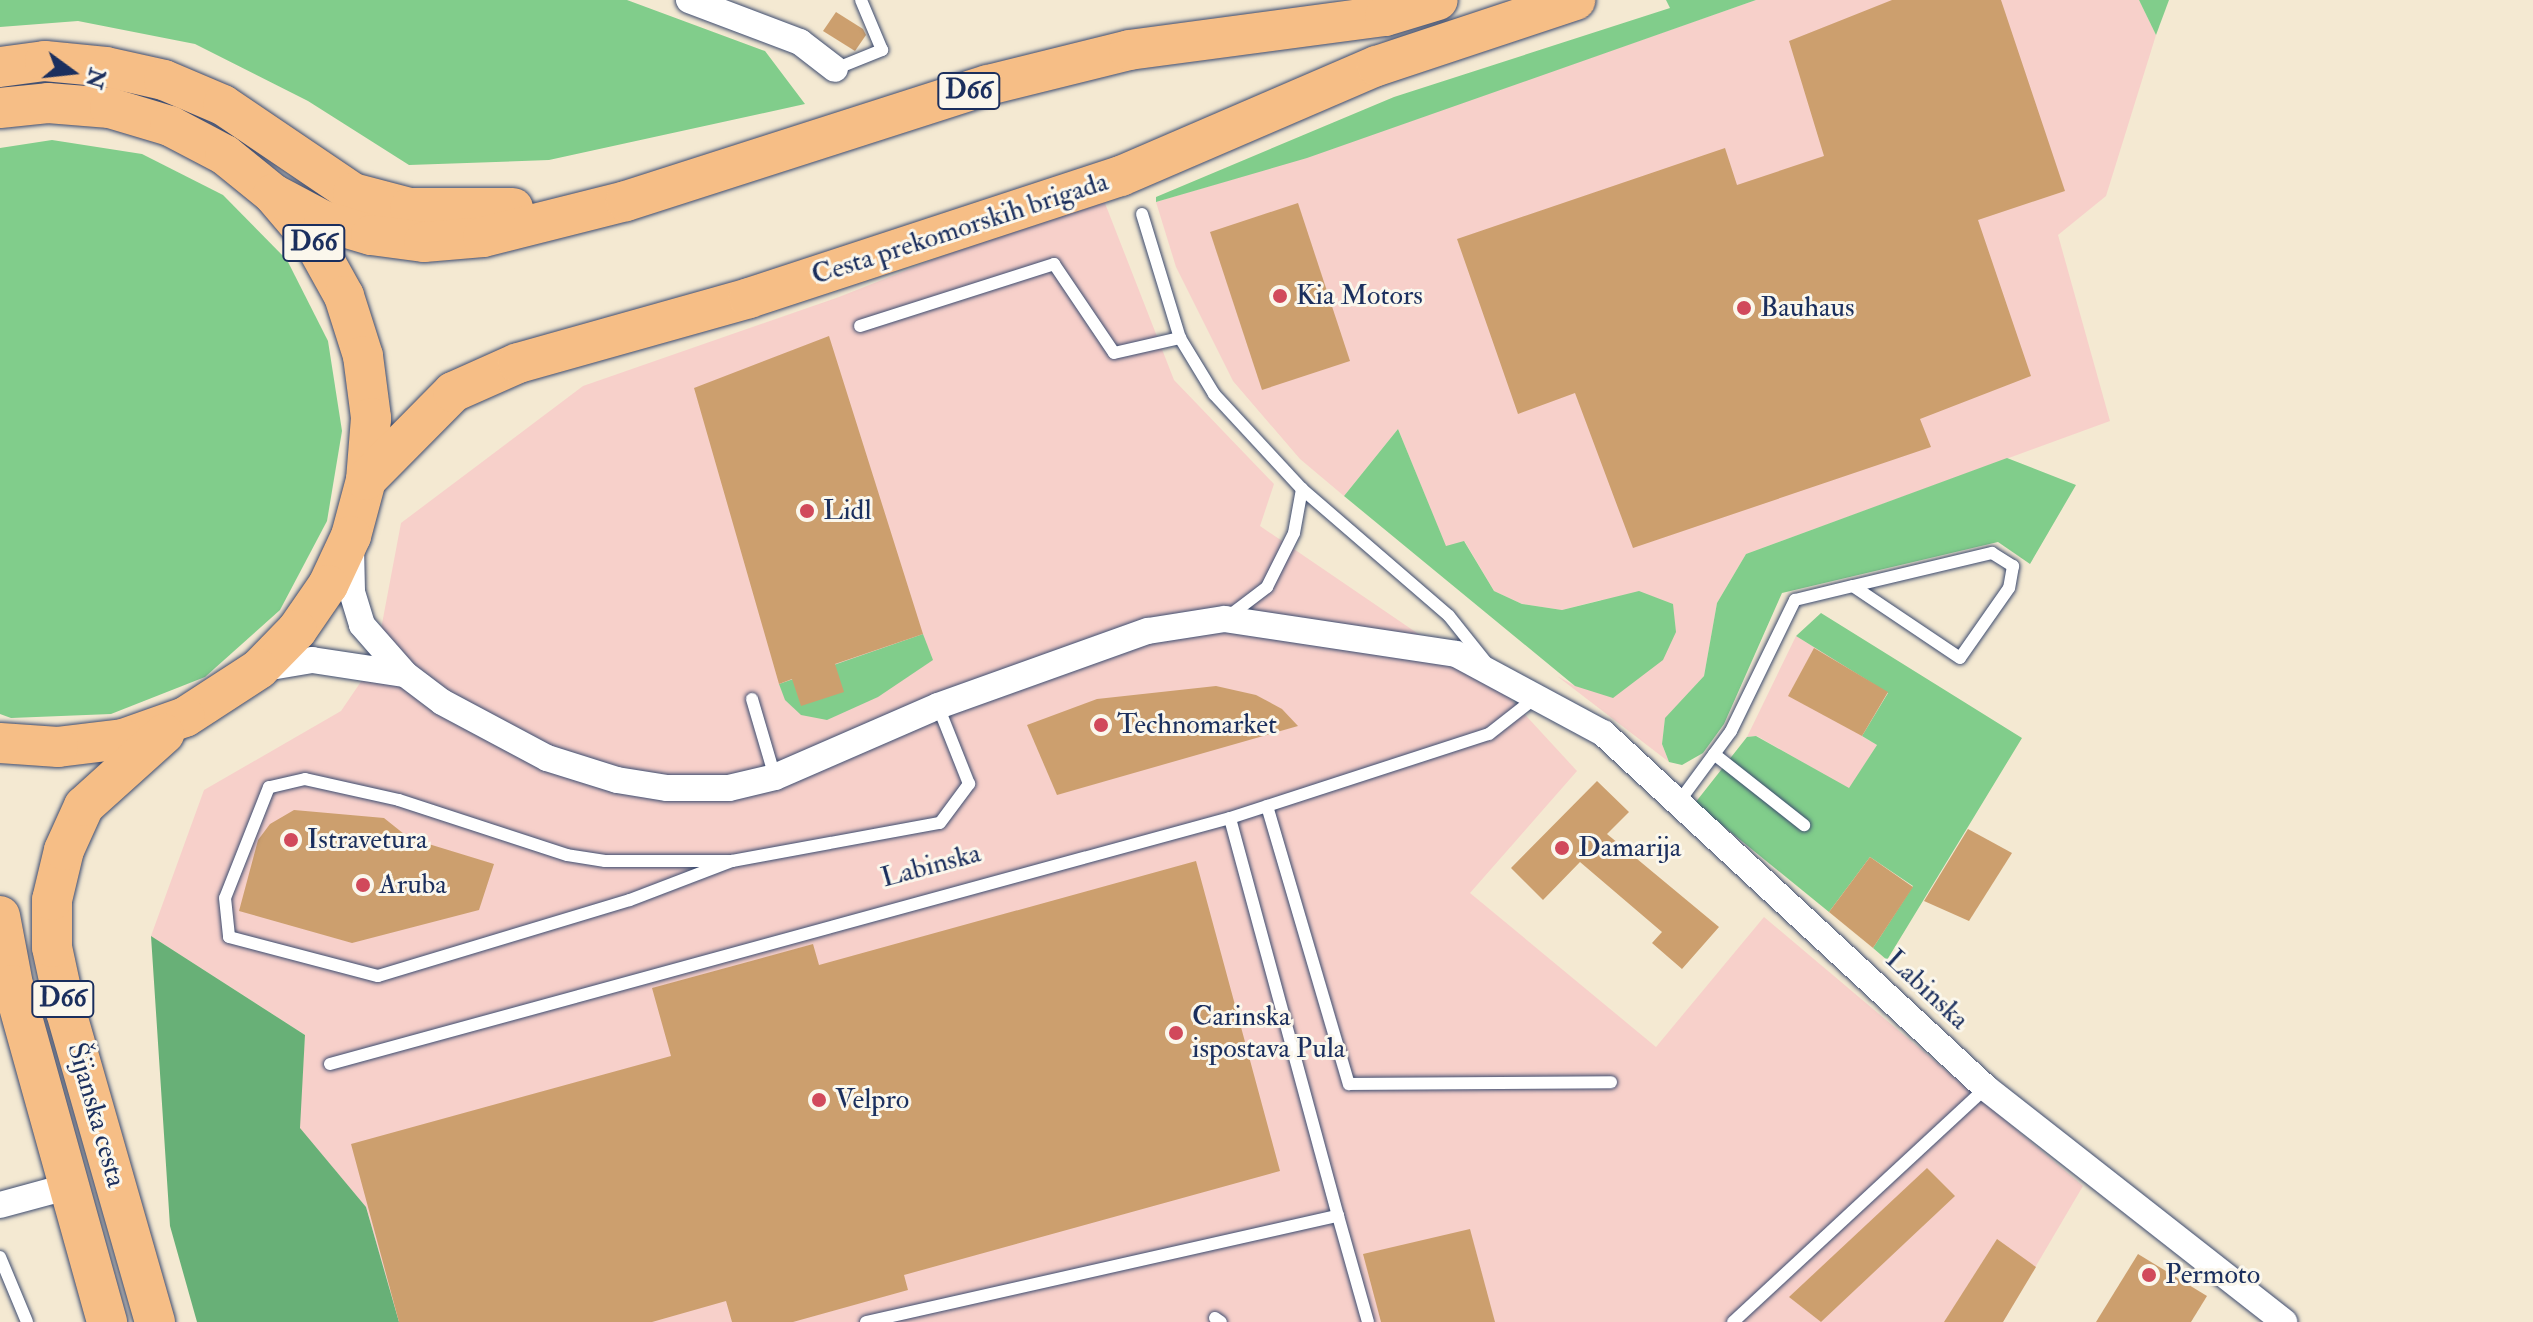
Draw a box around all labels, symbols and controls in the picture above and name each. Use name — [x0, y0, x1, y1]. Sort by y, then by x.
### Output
north arrow — [32, 32, 112, 112]
text: N — [79, 65, 111, 91]
road number: D66 — [937, 69, 1001, 113]
street label: Cesta prekomorskih brigada — [808, 165, 1112, 293]
road number: D66 — [282, 221, 346, 265]
place label: Kia Motors — [1296, 279, 1423, 313]
marker: Kia Motors — [1271, 287, 1289, 305]
place label: Bauhaus — [1760, 291, 1855, 325]
marker: Bauhaus — [1735, 299, 1753, 317]
place label: Lidl — [823, 494, 872, 528]
marker: Lidl — [798, 502, 816, 520]
place label: Technomarket — [1117, 708, 1277, 742]
marker: Technomarket — [1092, 716, 1110, 734]
place label: Istravetura — [307, 823, 428, 857]
marker: Istravetura — [282, 831, 300, 849]
place label: Damarija — [1578, 831, 1681, 865]
street label: Labinska — [878, 837, 984, 895]
marker: Damarija — [1553, 839, 1571, 857]
place label: Aruba — [379, 868, 447, 902]
marker: Aruba — [354, 876, 372, 894]
street label: Labinska — [1878, 943, 1976, 1037]
road number: D66 — [31, 977, 95, 1021]
place label: Carinska ispostava Pula — [1192, 1000, 1345, 1066]
marker: Carinska ispostava Pula — [1167, 1024, 1185, 1042]
street label: Šijanska cesta — [59, 1039, 133, 1191]
place label: Velpro — [835, 1083, 909, 1117]
marker: Velpro — [810, 1091, 828, 1109]
place label: Permoto — [2165, 1258, 2260, 1292]
marker: Permoto — [2140, 1266, 2158, 1284]

